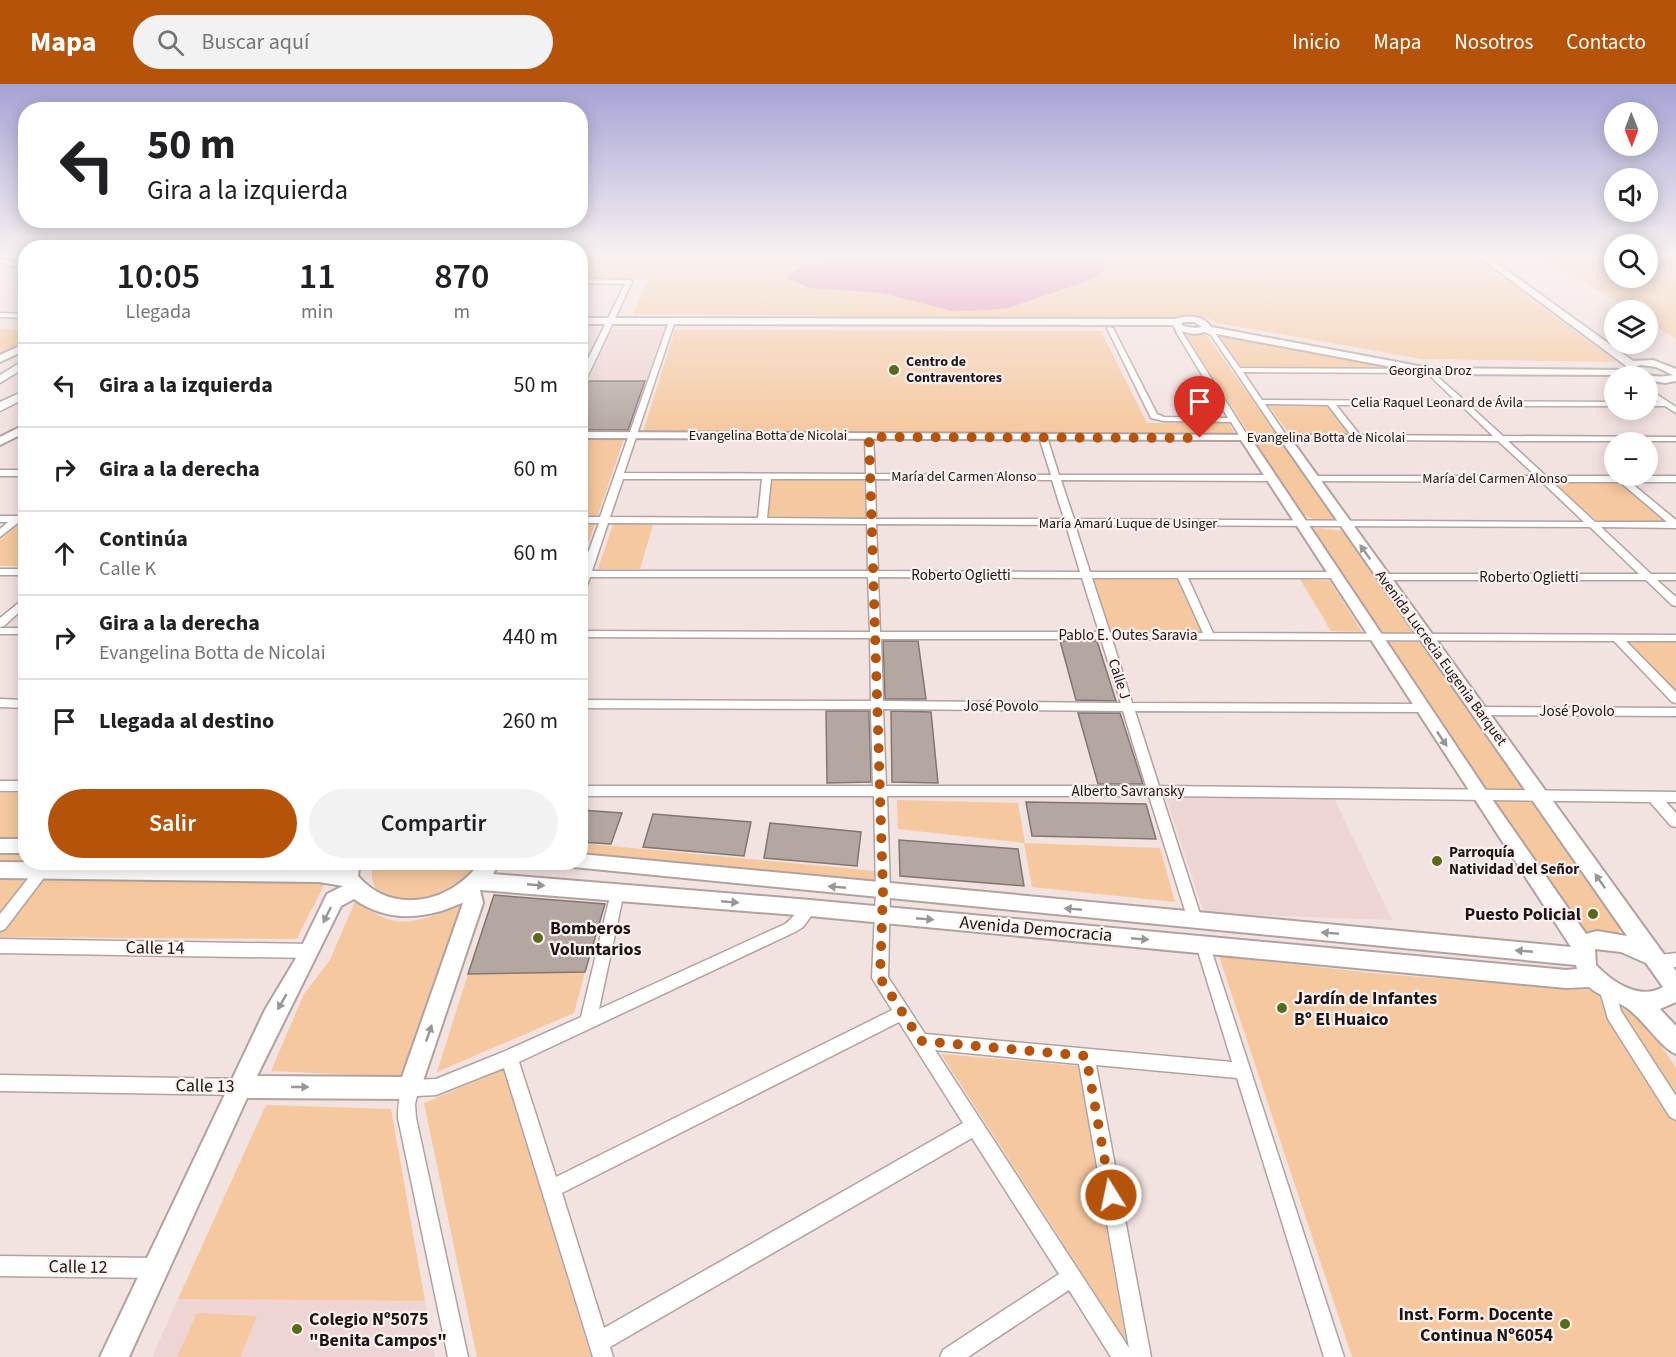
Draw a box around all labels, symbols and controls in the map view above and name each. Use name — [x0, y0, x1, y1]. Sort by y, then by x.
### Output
search box — [133, 15, 553, 69]
text: Mapa — [30, 22, 97, 62]
icon: search — [154, 26, 187, 59]
text: Buscar aquí — [202, 26, 309, 58]
text: Inicio — [1292, 27, 1340, 57]
text: Mapa — [1373, 27, 1421, 57]
text: Nosotros — [1454, 27, 1533, 57]
text: Contacto — [1566, 27, 1646, 57]
north arrow — [1604, 102, 1658, 156]
map controls — [1604, 102, 1658, 486]
text: 50 m — [147, 115, 236, 175]
icon: left — [48, 126, 126, 204]
button: sound — [1604, 168, 1658, 222]
text: Gira a la izquierda — [147, 171, 348, 210]
button: search — [1604, 234, 1658, 288]
text: 10:05 — [116, 251, 200, 302]
text: 11 — [299, 251, 336, 302]
text: 870 — [434, 251, 490, 302]
text: Llegada — [126, 298, 191, 326]
text: min — [301, 298, 333, 326]
text: m — [454, 298, 470, 326]
button: layers — [1604, 300, 1658, 354]
place label: Centro de Contraventores — [906, 352, 1002, 388]
street label: Georgina Droz — [1389, 361, 1471, 381]
marker: Centro de Contraventores — [887, 363, 901, 377]
button: + — [1604, 366, 1658, 420]
icon: left — [48, 369, 81, 402]
text: Gira a la izquierda — [99, 369, 273, 401]
text: 50 m — [513, 369, 558, 401]
pin — [1174, 376, 1225, 438]
icon: arrive — [1183, 385, 1216, 418]
street label: Celia Raquel Leonard de Ávila — [1351, 393, 1523, 413]
street label: Evangelina Botta de Nicolai — [689, 426, 847, 446]
street label: Evangelina Botta de Nicolai — [1247, 428, 1405, 448]
button: − — [1604, 432, 1658, 486]
icon: right — [48, 453, 81, 486]
text: Gira a la derecha — [99, 453, 260, 485]
text: 60 m — [513, 453, 558, 485]
street label: María del Carmen Alonso — [891, 467, 1037, 487]
street label: María del Carmen Alonso — [1422, 469, 1568, 489]
street label: María Amarú Luque de Usinger — [1039, 514, 1217, 534]
text: Continúa — [99, 523, 188, 555]
icon: ahead — [48, 537, 81, 570]
text: 60 m — [513, 537, 558, 569]
one-way arrow — [1359, 544, 1371, 560]
text: Calle K — [99, 555, 156, 583]
street label: Roberto Oglietti — [911, 565, 1011, 586]
street label: Avenida Lucrecia Eugenia Barquet — [1370, 566, 1512, 750]
street label: Roberto Oglietti — [1479, 567, 1579, 588]
text: Gira a la derecha — [99, 607, 260, 639]
icon: right — [48, 621, 81, 654]
text: 440 m — [503, 621, 558, 653]
street label: Pablo E. Outes Saravia — [1058, 625, 1198, 646]
text: Evangelina Botta de Nicolai — [99, 639, 326, 667]
street label: Calle J — [1103, 656, 1135, 702]
street label: José Povolo — [963, 696, 1039, 717]
street label: José Povolo — [1539, 701, 1615, 722]
icon: arrive — [48, 705, 81, 738]
text: Llegada al destino — [99, 705, 274, 737]
text: 260 m — [503, 705, 558, 737]
one-way arrow — [1436, 731, 1447, 747]
street label: Alberto Savransky — [1072, 781, 1184, 802]
button: Salir — [48, 789, 297, 858]
button: Compartir — [309, 789, 558, 858]
place label: Parroquía Natividad del Señor — [1449, 842, 1579, 880]
marker: Parroquía Natividad del Señor — [1430, 854, 1444, 868]
one-way arrow — [1595, 874, 1607, 889]
one-way arrow — [527, 880, 546, 890]
one-way arrow — [828, 882, 847, 892]
one-way arrow — [721, 897, 740, 907]
place label: Puesto Policial — [1464, 902, 1581, 927]
one-way arrow — [1064, 904, 1083, 914]
one-way arrow — [322, 907, 331, 924]
marker: Puesto Policial — [1586, 907, 1600, 921]
street label: Avenida Democracia — [959, 910, 1113, 948]
one-way arrow — [915, 914, 934, 924]
place label: Bomberos Voluntarios — [549, 916, 641, 962]
one-way arrow — [1321, 928, 1340, 938]
marker: Bomberos Voluntarios — [531, 931, 545, 945]
one-way arrow — [1130, 934, 1149, 944]
street label: Calle 14 — [125, 935, 185, 961]
one-way arrow — [1515, 946, 1534, 956]
place label: Jardín de Infantes Bº El Huaico — [1294, 986, 1437, 1032]
one-way arrow — [276, 994, 287, 1010]
marker: Jardín de Infantes Bº El Huaico — [1275, 1001, 1289, 1015]
one-way arrow — [425, 1024, 434, 1042]
street label: Calle 13 — [175, 1073, 235, 1099]
one-way arrow — [291, 1083, 310, 1092]
position arrow — [1079, 1163, 1143, 1227]
street label: Calle 12 — [48, 1254, 108, 1280]
place label: Inst. Form. Docente Continua Nº6054 — [1398, 1302, 1553, 1348]
place label: Colegio Nº5075 "Benita Campos" — [309, 1307, 447, 1353]
marker: Inst. Form. Docente Continua Nº6054 — [1558, 1317, 1572, 1331]
marker: Colegio Nº5075 "Benita Campos" — [290, 1322, 304, 1336]

